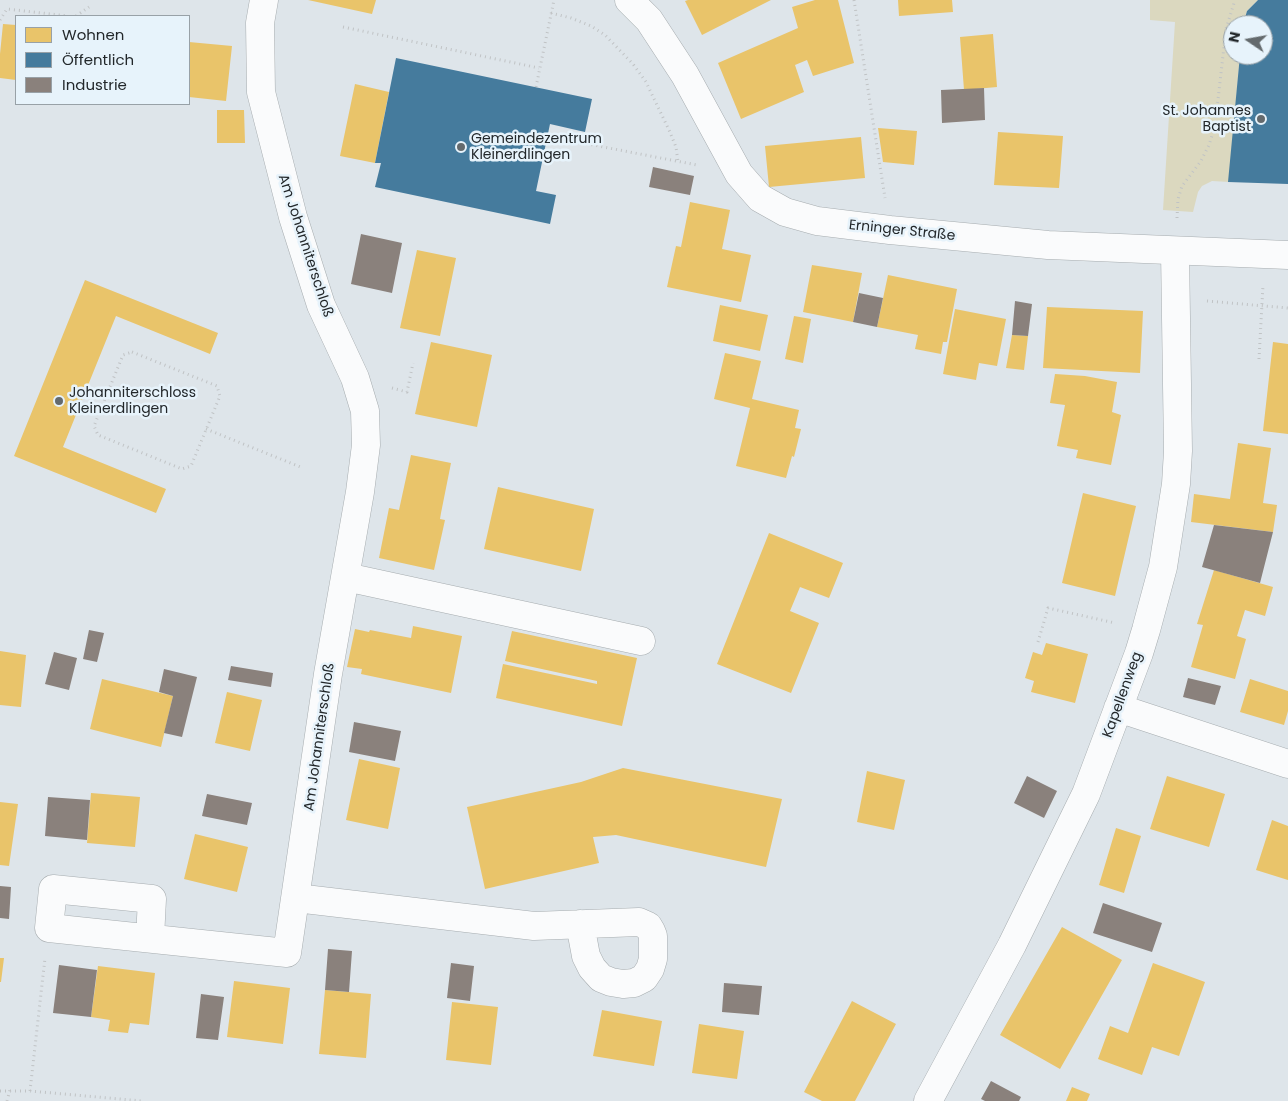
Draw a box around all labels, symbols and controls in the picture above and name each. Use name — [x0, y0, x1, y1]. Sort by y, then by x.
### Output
legend — [15, 15, 190, 105]
north arrow — [1223, 15, 1273, 65]
text: Wohnen — [62, 24, 124, 45]
text: N — [1223, 30, 1245, 44]
text: Öffentlich — [62, 49, 134, 70]
text: Industrie — [62, 74, 127, 95]
place label: St. Johannes Baptist — [1162, 103, 1251, 136]
marker: St. Johannes Baptist — [1255, 113, 1267, 125]
place label: Gemeindezentrum Kleinerdlingen — [471, 131, 602, 164]
marker: Gemeindezentrum Kleinerdlingen — [455, 141, 467, 153]
street label: Am Johanniterschloß — [274, 172, 336, 320]
street label: Erninger Straße — [848, 217, 956, 245]
place label: Johanniterschloss Kleinerdlingen — [69, 385, 196, 418]
marker: Johanniterschloss Kleinerdlingen — [53, 395, 65, 407]
street label: Kapellenweg — [1100, 650, 1146, 740]
street label: Am Johanniterschloß — [301, 662, 339, 812]

